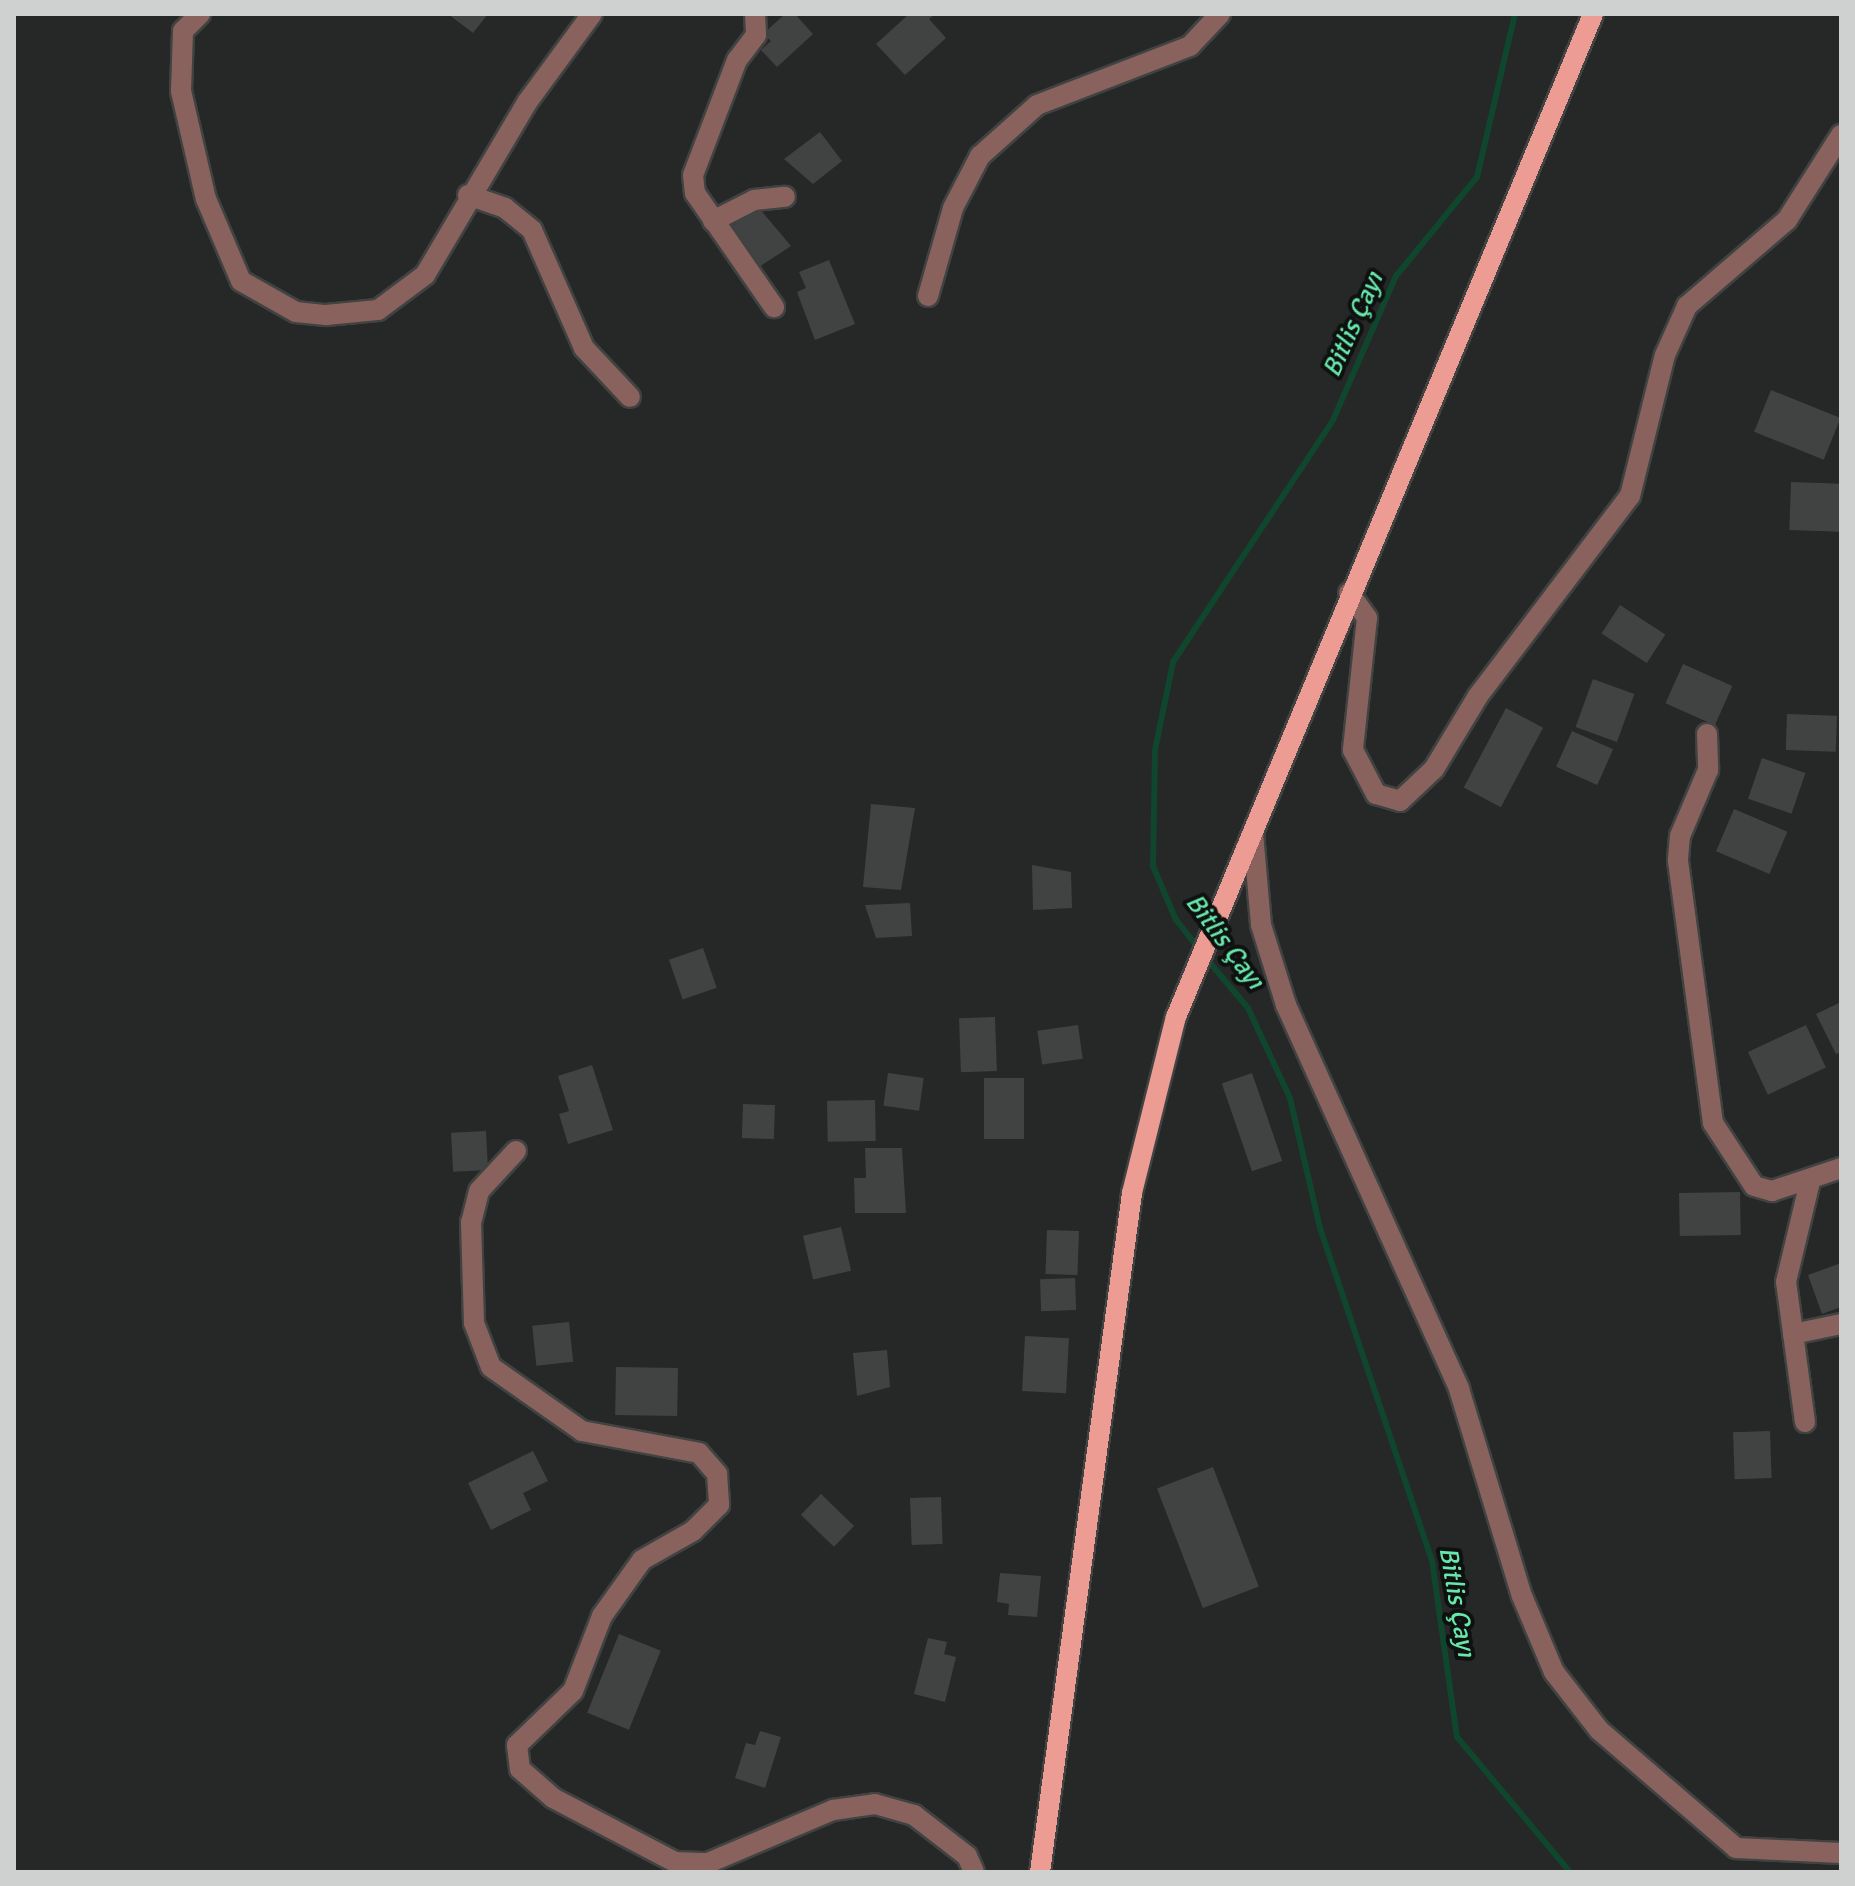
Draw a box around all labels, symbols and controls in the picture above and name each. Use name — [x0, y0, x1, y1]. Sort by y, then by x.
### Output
water label: Bitlis Çayı — [1317, 268, 1391, 382]
water label: Bitlis Çayı — [1178, 888, 1270, 996]
water label: Bitlis Çayı — [1431, 1545, 1481, 1659]

